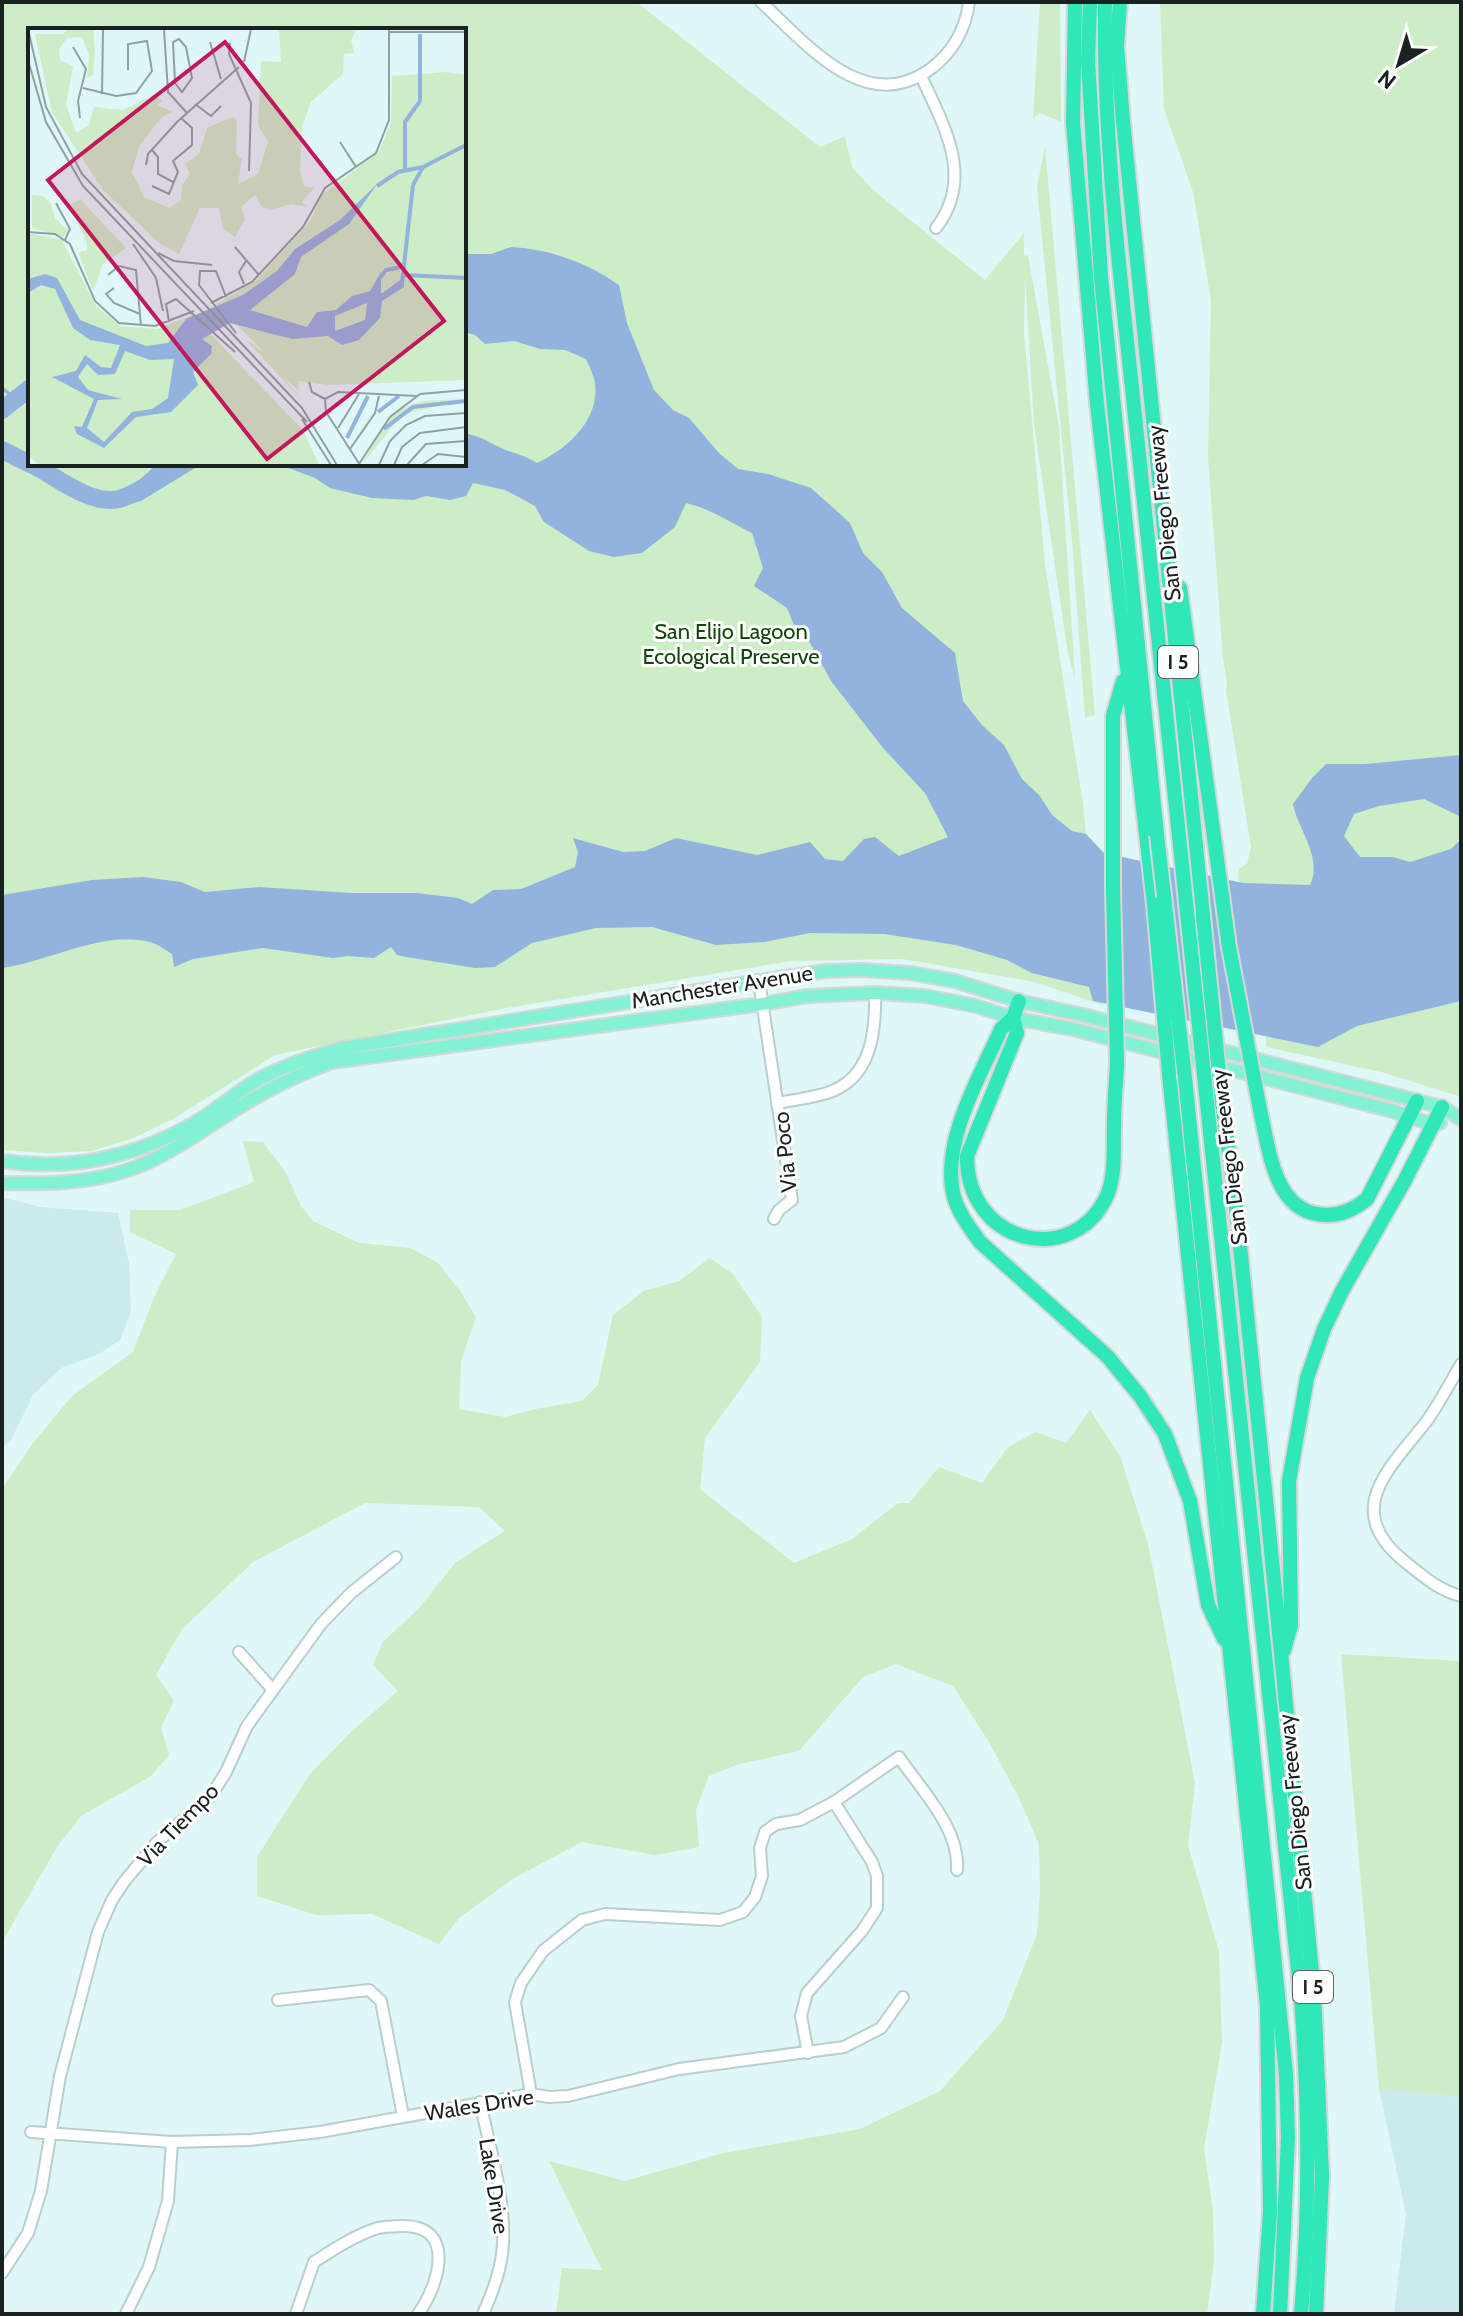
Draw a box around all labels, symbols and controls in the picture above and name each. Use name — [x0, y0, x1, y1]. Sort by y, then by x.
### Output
north arrow — [1359, 24, 1439, 104]
inset map — [28, 28, 466, 466]
text: N — [1373, 64, 1401, 95]
street label: San Diego Freeway — [1141, 423, 1187, 603]
park label: San Elijo Lagoon Ecological Preserve — [642, 618, 820, 670]
road number: I 5 — [1158, 646, 1198, 678]
street label: Manchester Avenue — [629, 959, 815, 1015]
street label: San Diego Freeway — [1205, 1067, 1253, 1247]
street label: Via Poco — [767, 1110, 803, 1194]
street label: San Diego Freeway — [1272, 1712, 1318, 1892]
street label: Via Tiempo — [132, 1778, 224, 1872]
road number: I 5 — [1293, 1971, 1333, 2003]
street label: Wales Drive — [422, 2083, 536, 2127]
street label: Lake Drive — [473, 2136, 515, 2236]

